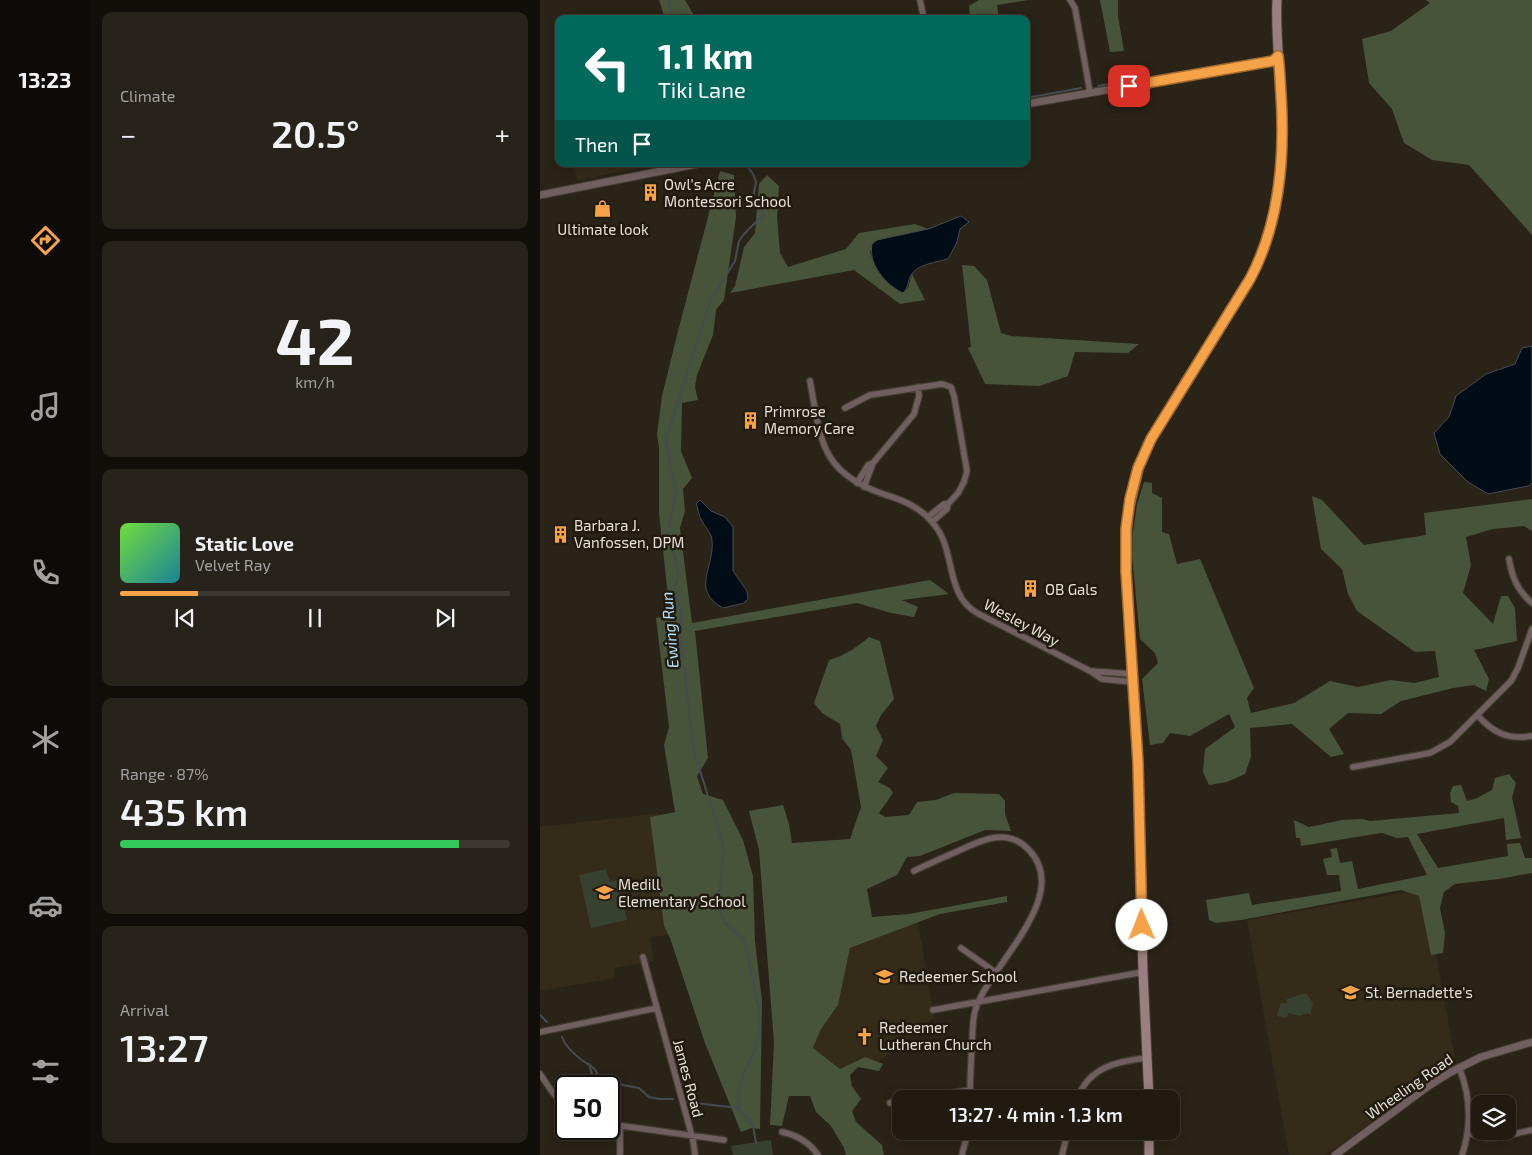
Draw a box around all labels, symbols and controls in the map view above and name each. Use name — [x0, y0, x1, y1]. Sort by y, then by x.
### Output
text: 1.1 km — [658, 34, 753, 76]
icon: left — [575, 35, 640, 100]
pin — [1108, 65, 1150, 107]
text: 13:23 — [19, 66, 71, 92]
icon: arrive — [1115, 72, 1143, 100]
text: Tiki Lane — [658, 76, 746, 102]
text: Climate — [120, 86, 175, 105]
text: 20.5° — [271, 110, 360, 156]
text: − — [120, 117, 136, 151]
text: + — [495, 117, 510, 151]
icon: arrive — [628, 130, 656, 158]
text: Then — [575, 133, 618, 156]
place label: Owl's Acre Montessori School — [664, 175, 792, 210]
building icon: Owl's Acre Montessori School — [640, 183, 660, 203]
shop icon: Ultimate look — [593, 198, 613, 218]
place label: Ultimate look — [557, 220, 649, 238]
icon: directions — [28, 223, 63, 258]
text: 42 — [275, 300, 355, 378]
text: km/h — [295, 372, 335, 391]
icon: music — [28, 389, 63, 424]
place label: Primrose Memory Care — [764, 402, 855, 437]
building icon: Primrose Memory Care — [740, 410, 760, 430]
place label: Barbara J. Vanfossen, DPM — [574, 516, 685, 551]
building icon: Barbara J. Vanfossen, DPM — [550, 524, 570, 544]
text: Static Love — [195, 532, 294, 555]
icon: phone — [28, 555, 63, 590]
text: Velvet Ray — [195, 555, 271, 574]
building icon: OB Gals — [1021, 579, 1041, 599]
place label: OB Gals — [1045, 580, 1097, 598]
water label: Ewing Run — [656, 591, 682, 669]
street label: Wesley Way — [981, 595, 1063, 649]
icon: previous — [171, 604, 199, 632]
icon: pause — [301, 604, 329, 632]
icon: next — [431, 604, 459, 632]
icon: climate — [28, 722, 63, 757]
text: Range · 87% — [120, 764, 209, 783]
text: 435 km — [120, 788, 248, 834]
place label: Medill Elementary School — [618, 875, 746, 910]
school or university icon: Medill Elementary School — [594, 883, 614, 903]
icon: car — [28, 888, 63, 923]
position arrow — [1115, 898, 1167, 950]
school or university icon: Redeemer School — [875, 966, 895, 986]
place label: Redeemer School — [899, 967, 1018, 985]
school or university icon: St. Bernadette's — [1341, 982, 1361, 1002]
place label: St. Bernadette's — [1365, 983, 1473, 1001]
text: Arrival — [120, 1000, 169, 1019]
place label: Redeemer Lutheran Church — [879, 1018, 992, 1053]
text: 13:27 — [120, 1024, 208, 1070]
church icon: Redeemer Lutheran Church — [855, 1026, 875, 1046]
street label: James Road — [670, 1037, 708, 1119]
street label: Wheeling Road — [1362, 1049, 1456, 1123]
icon: filters — [28, 1054, 63, 1089]
speed limit sign: 50 — [555, 1075, 620, 1140]
map controls — [1471, 1095, 1516, 1140]
button: layers — [1471, 1095, 1516, 1140]
text: 13:27 · 4 min · 1.3 km — [949, 1103, 1123, 1126]

